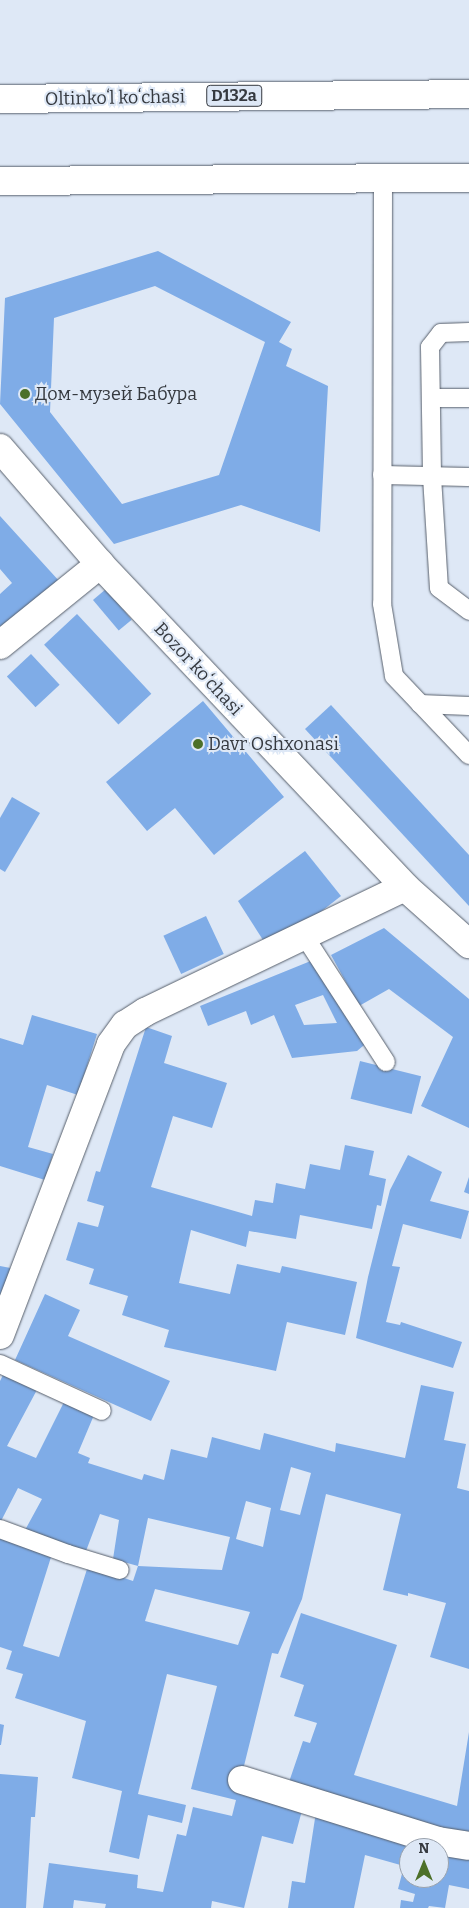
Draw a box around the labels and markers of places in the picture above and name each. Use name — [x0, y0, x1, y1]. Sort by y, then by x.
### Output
place label: Дом-музей Бабура — [35, 383, 197, 405]
marker: Дом-музей Бабура — [19, 388, 31, 400]
place label: Davr Oshxonasi — [208, 733, 339, 755]
marker: Davr Oshxonasi — [192, 738, 204, 750]

